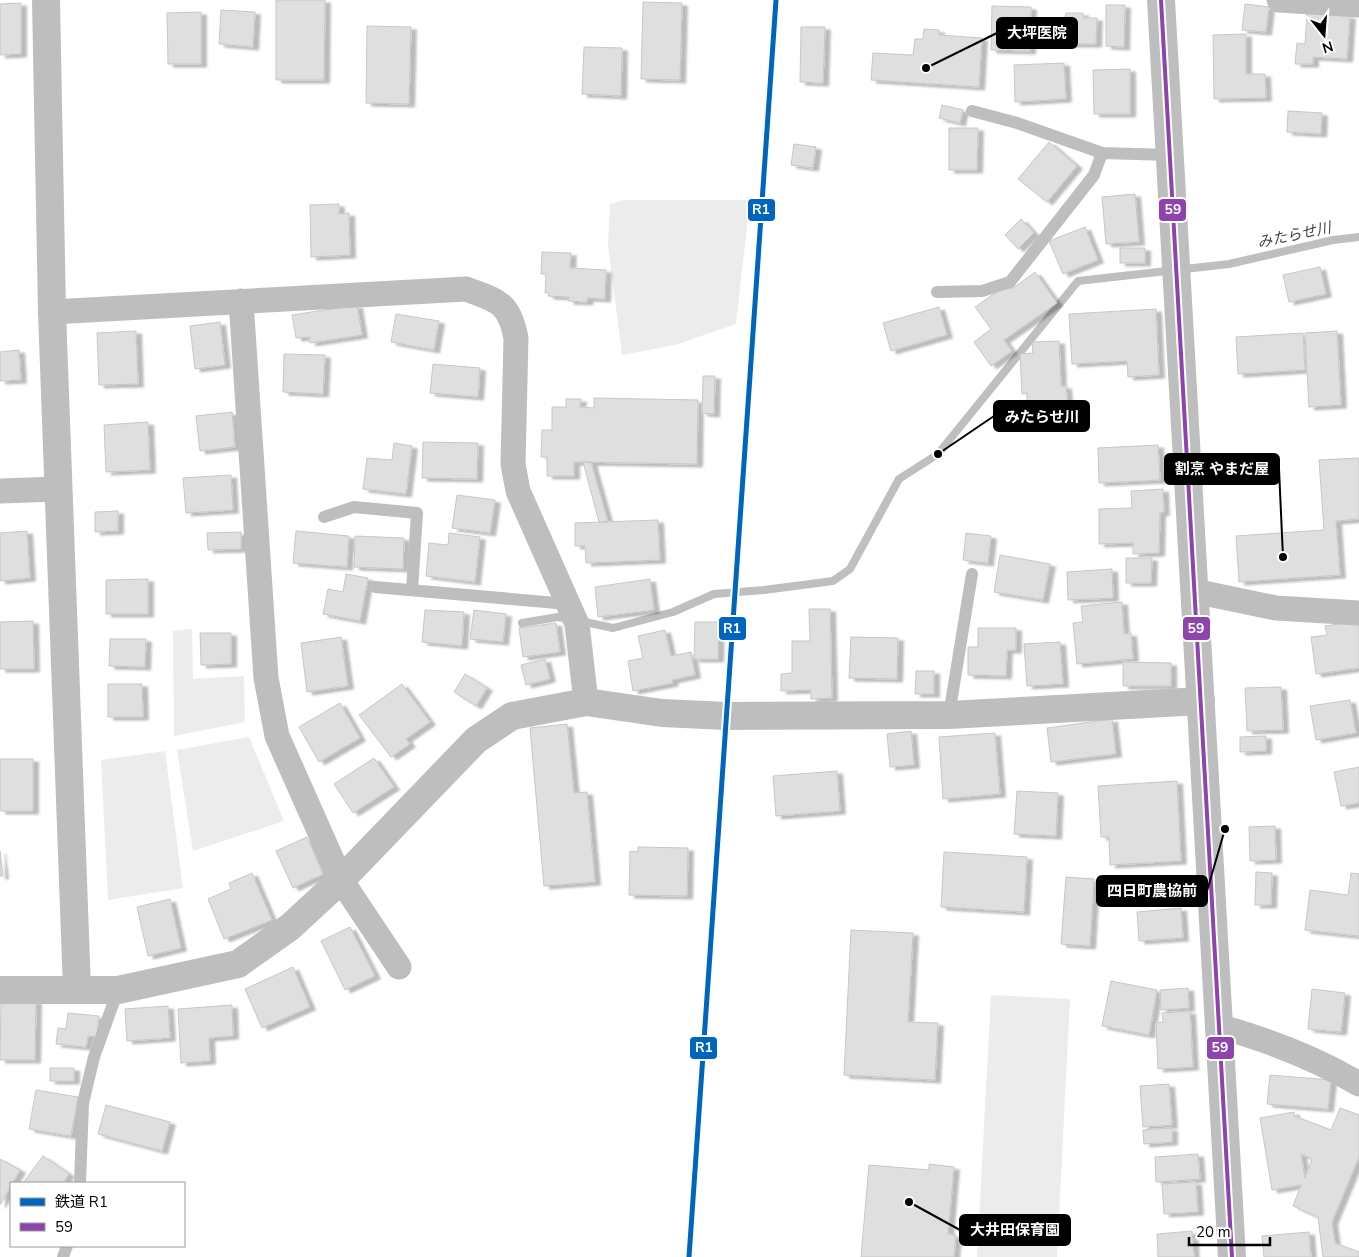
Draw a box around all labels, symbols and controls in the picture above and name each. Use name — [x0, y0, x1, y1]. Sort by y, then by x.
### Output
north arrow — [1299, 10, 1349, 60]
callout: 大坪医院 — [997, 18, 1077, 48]
text: 大坪医院 — [1007, 23, 1067, 43]
text: N — [1320, 36, 1335, 58]
line badge: R1 — [747, 198, 776, 222]
line badge: 59 — [1158, 198, 1187, 222]
text: R1 — [752, 200, 770, 219]
text: 59 — [1165, 200, 1181, 219]
water label: みたらせ川 — [1255, 217, 1335, 253]
callout: みたらせ川 — [994, 401, 1089, 431]
text: みたらせ川 — [1005, 407, 1079, 427]
callout: 割烹 やまだ屋 — [1165, 454, 1279, 484]
text: 割烹 やまだ屋 — [1175, 459, 1269, 479]
line badge: R1 — [718, 616, 747, 641]
line badge: 59 — [1182, 616, 1211, 641]
text: R1 — [723, 619, 741, 638]
text: 59 — [1188, 619, 1204, 638]
callout: 四日町農協前 — [1097, 876, 1207, 906]
text: 四日町農協前 — [1107, 881, 1197, 901]
line badge: R1 — [689, 1036, 718, 1060]
line badge: 59 — [1206, 1036, 1235, 1060]
text: R1 — [695, 1038, 713, 1057]
text: 59 — [1212, 1038, 1228, 1057]
legend — [10, 1182, 185, 1247]
text: 鉄道 R1 — [55, 1192, 108, 1212]
scale bar — [1189, 1214, 1270, 1246]
callout: 大井田保育園 — [960, 1215, 1070, 1245]
text: 59 — [55, 1217, 73, 1237]
text: 大井田保育園 — [970, 1220, 1060, 1240]
text: 20 m — [1196, 1222, 1231, 1242]

